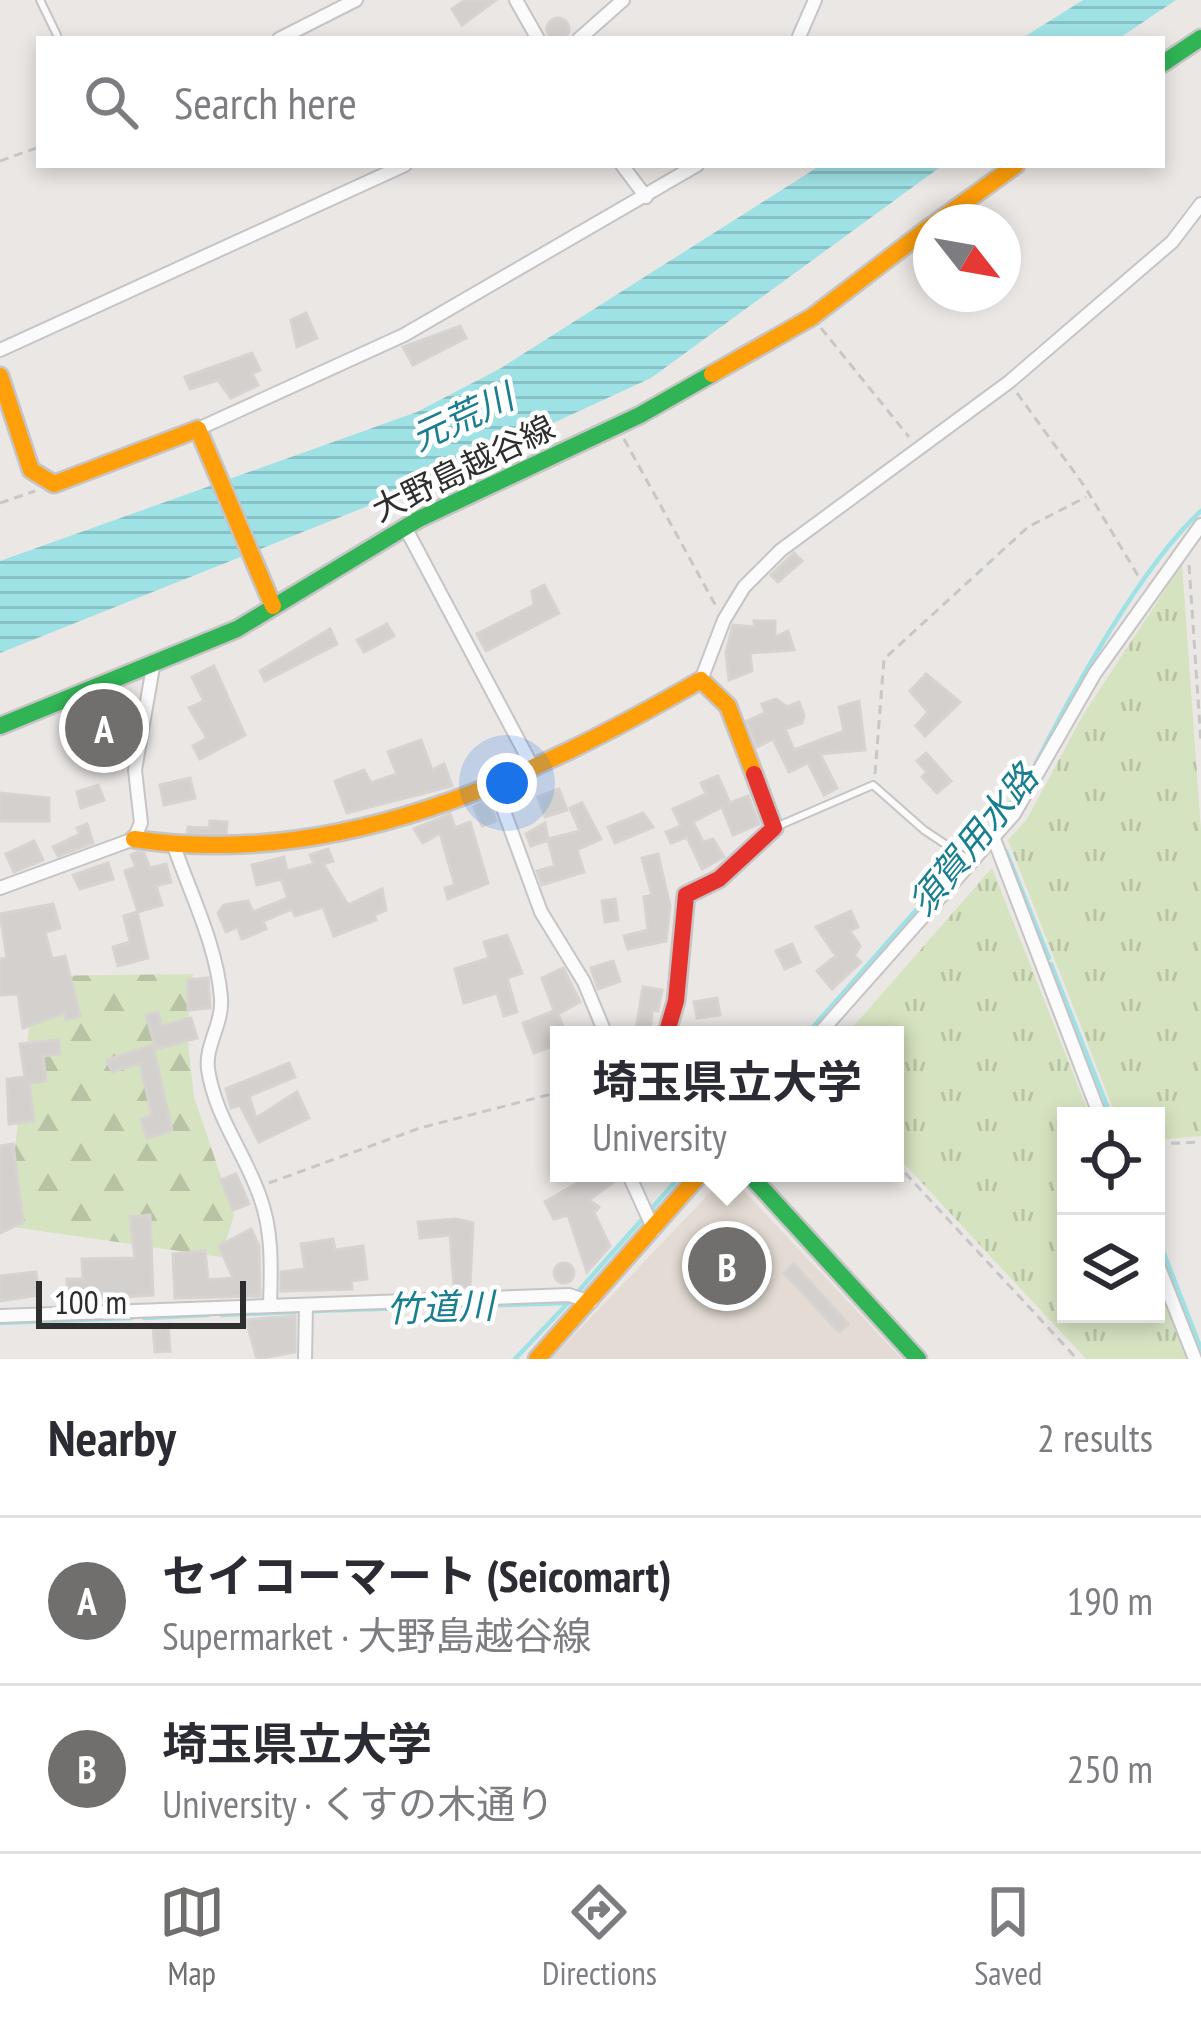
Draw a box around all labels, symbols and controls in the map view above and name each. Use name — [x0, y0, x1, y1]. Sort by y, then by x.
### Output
search box — [36, 36, 1165, 168]
icon: search — [78, 69, 144, 135]
text: Search here — [174, 73, 357, 131]
north arrow — [913, 204, 1021, 312]
water label: 元荒川 — [403, 371, 524, 461]
street label: 大野島越谷線 — [364, 405, 561, 530]
pin: A — [65, 683, 143, 773]
your location — [477, 753, 537, 813]
water label: 須賀用水路 — [898, 753, 1049, 924]
popup — [550, 1026, 904, 1182]
text: 埼玉県立大学 — [592, 1052, 862, 1110]
map controls — [1057, 1107, 1165, 1323]
button: locate — [1057, 1107, 1165, 1215]
text: University — [592, 1111, 727, 1162]
button: layers — [1057, 1215, 1165, 1323]
pin: B — [688, 1221, 766, 1311]
scale bar — [36, 1275, 246, 1328]
text: 100 m — [54, 1280, 127, 1323]
water label: 竹道川 — [385, 1281, 499, 1332]
text: Nearby — [48, 1404, 176, 1470]
text: 2 results — [1037, 1412, 1153, 1463]
text: セイコーマート (Seicomart) — [162, 1546, 671, 1604]
text: A — [77, 1575, 97, 1626]
text: 190 m — [1067, 1575, 1153, 1626]
text: Supermarket · 大野島越谷線 — [162, 1610, 591, 1661]
text: 埼玉県立大学 — [162, 1714, 432, 1772]
text: B — [77, 1743, 97, 1794]
text: 250 m — [1067, 1743, 1153, 1794]
text: University · くすの木通り — [162, 1778, 554, 1829]
tab: Map — [159, 1879, 225, 1994]
tab: Directions — [542, 1879, 657, 1994]
tab: Saved — [974, 1879, 1042, 1994]

